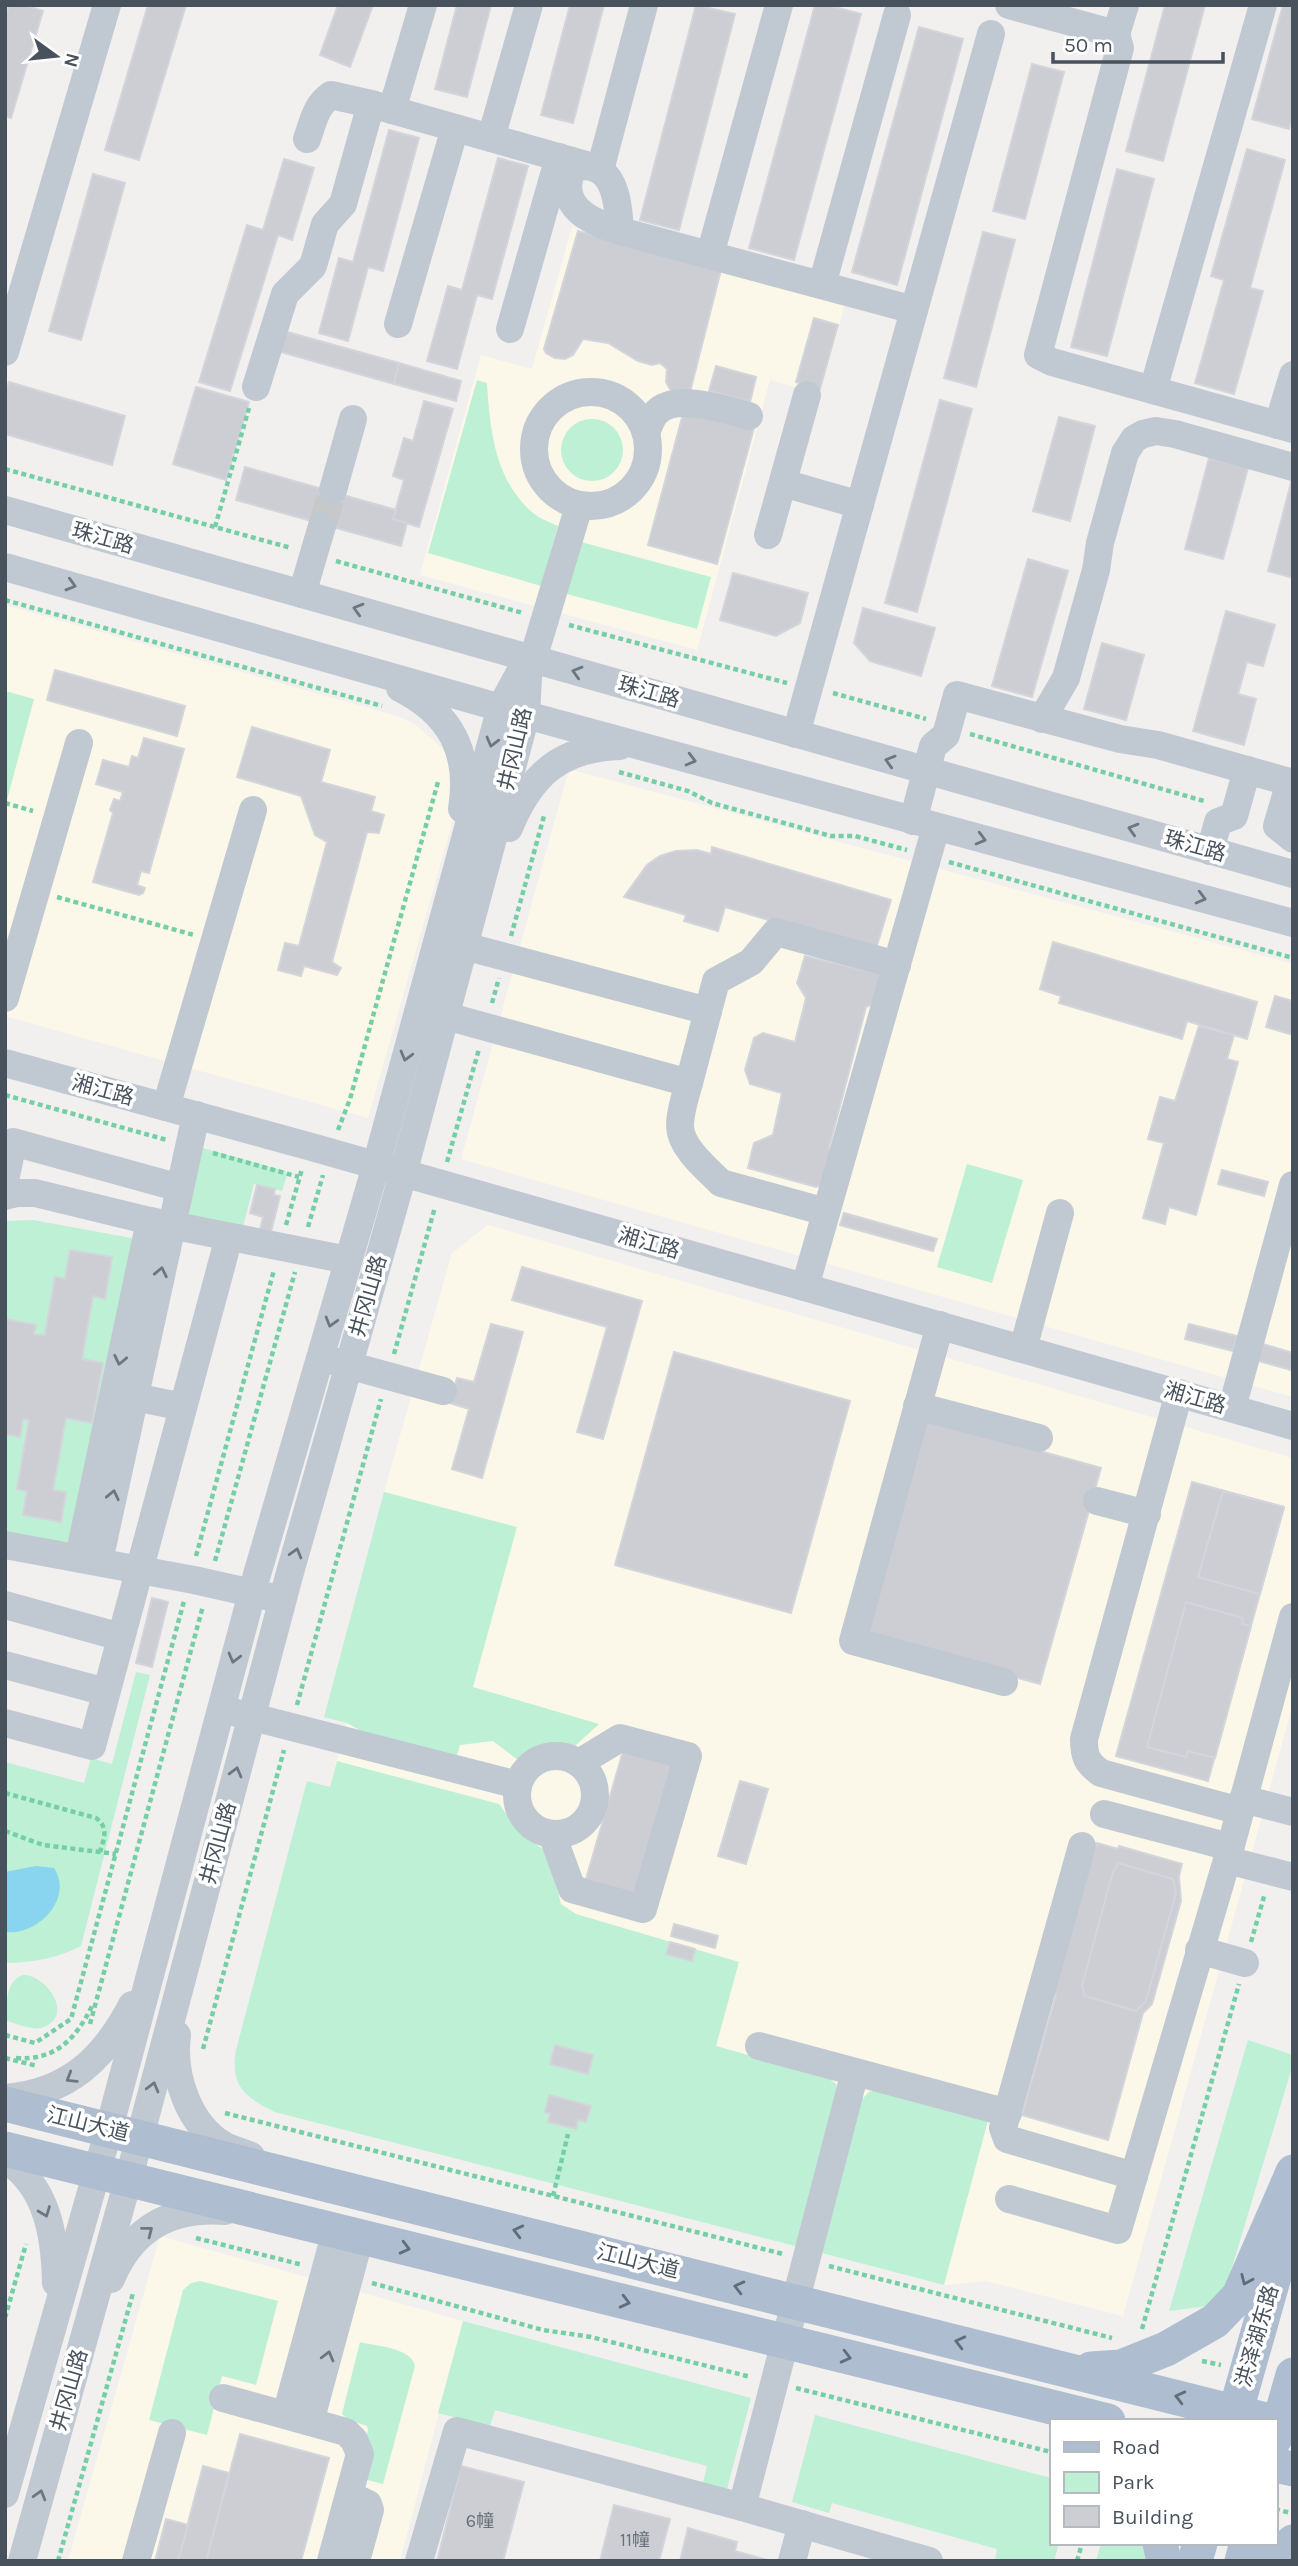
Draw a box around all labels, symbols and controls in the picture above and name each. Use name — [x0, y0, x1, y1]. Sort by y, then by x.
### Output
north arrow — [21, 21, 91, 91]
scale bar — [1053, 21, 1223, 65]
text: 50 m — [1064, 33, 1113, 57]
text: N — [59, 51, 84, 70]
street label: 珠江路 — [69, 518, 137, 558]
one-way arrow — [65, 577, 77, 592]
one-way arrow — [352, 603, 364, 618]
one-way arrow — [571, 665, 583, 680]
street label: 珠江路 — [615, 672, 683, 712]
street label: 井冈山路 — [494, 705, 536, 793]
one-way arrow — [486, 736, 500, 748]
one-way arrow — [685, 752, 697, 766]
one-way arrow — [884, 755, 896, 769]
one-way arrow — [1127, 823, 1139, 837]
street label: 珠江路 — [1161, 826, 1229, 866]
one-way arrow — [975, 831, 987, 845]
one-way arrow — [1195, 890, 1207, 904]
one-way arrow — [400, 1050, 414, 1062]
street label: 湘江路 — [69, 1070, 137, 1110]
street label: 湘江路 — [615, 1223, 683, 1263]
street label: 井冈山路 — [345, 1252, 391, 1340]
one-way arrow — [153, 1266, 168, 1278]
one-way arrow — [324, 1316, 339, 1328]
one-way arrow — [114, 1354, 129, 1366]
street label: 湘江路 — [1161, 1378, 1229, 1418]
one-way arrow — [105, 1489, 120, 1501]
one-way arrow — [287, 1547, 302, 1559]
one-way arrow — [228, 1652, 242, 1664]
one-way arrow — [228, 1766, 242, 1778]
street label: 井冈山路 — [196, 1799, 240, 1887]
one-way arrow — [65, 2070, 78, 2083]
one-way arrow — [145, 2081, 159, 2093]
street label: 江山大道 — [44, 2102, 132, 2146]
one-way arrow — [37, 2206, 51, 2218]
one-way arrow — [512, 2225, 524, 2239]
one-way arrow — [140, 2226, 152, 2239]
street label: 江山大道 — [594, 2239, 682, 2283]
one-way arrow — [398, 2240, 410, 2254]
one-way arrow — [1240, 2273, 1254, 2285]
one-way arrow — [733, 2281, 745, 2295]
street label: 洪泽湖东路 — [1231, 2282, 1283, 2390]
one-way arrow — [619, 2294, 631, 2308]
one-way arrow — [954, 2336, 966, 2350]
street label: 井冈山路 — [46, 2346, 92, 2434]
one-way arrow — [840, 2349, 852, 2363]
one-way arrow — [320, 2350, 334, 2362]
one-way arrow — [1174, 2391, 1186, 2405]
legend — [1050, 2419, 1277, 2545]
text: Road — [1112, 2435, 1160, 2459]
text: Park — [1112, 2470, 1155, 2494]
one-way arrow — [32, 2489, 46, 2501]
text: Building — [1112, 2505, 1193, 2529]
house number: 6幢 — [466, 2510, 494, 2532]
house number: 11幢 — [620, 2529, 650, 2551]

